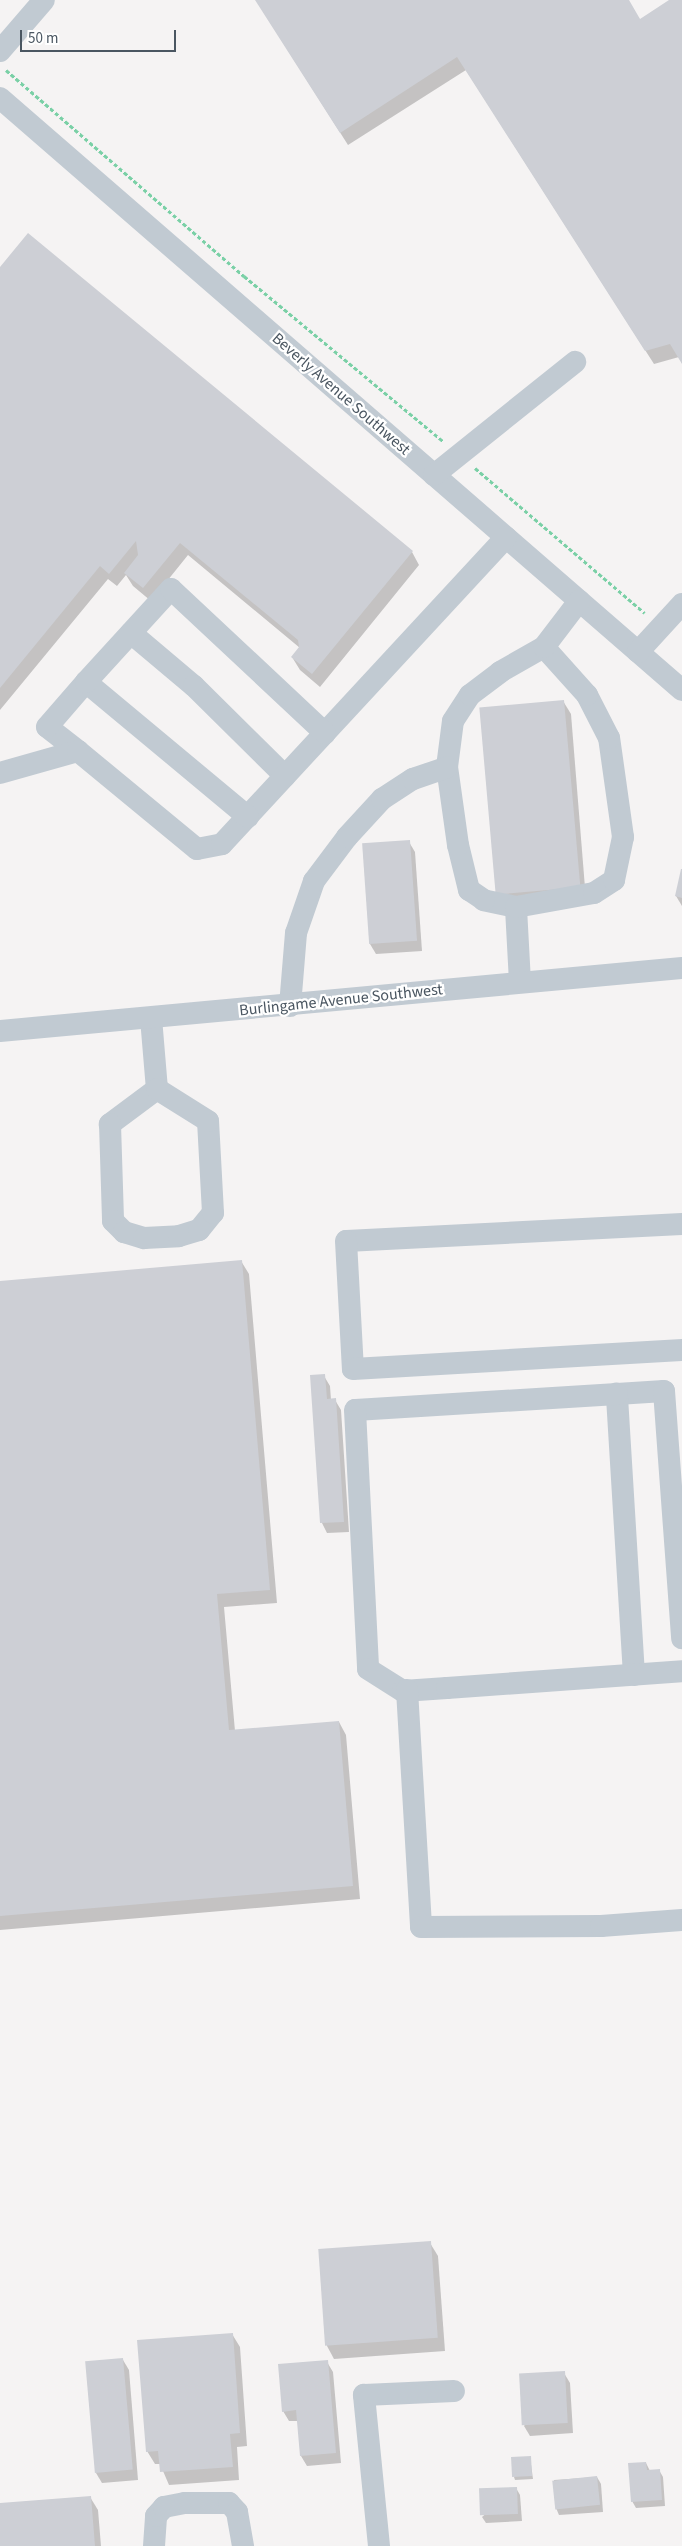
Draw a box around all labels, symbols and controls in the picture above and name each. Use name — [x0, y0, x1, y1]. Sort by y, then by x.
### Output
scale bar — [22, 20, 179, 52]
text: 50 m — [28, 28, 58, 49]
street label: Beverly Avenue Southwest — [268, 329, 414, 459]
street label: Burlingame Avenue Southwest — [238, 980, 444, 1020]

